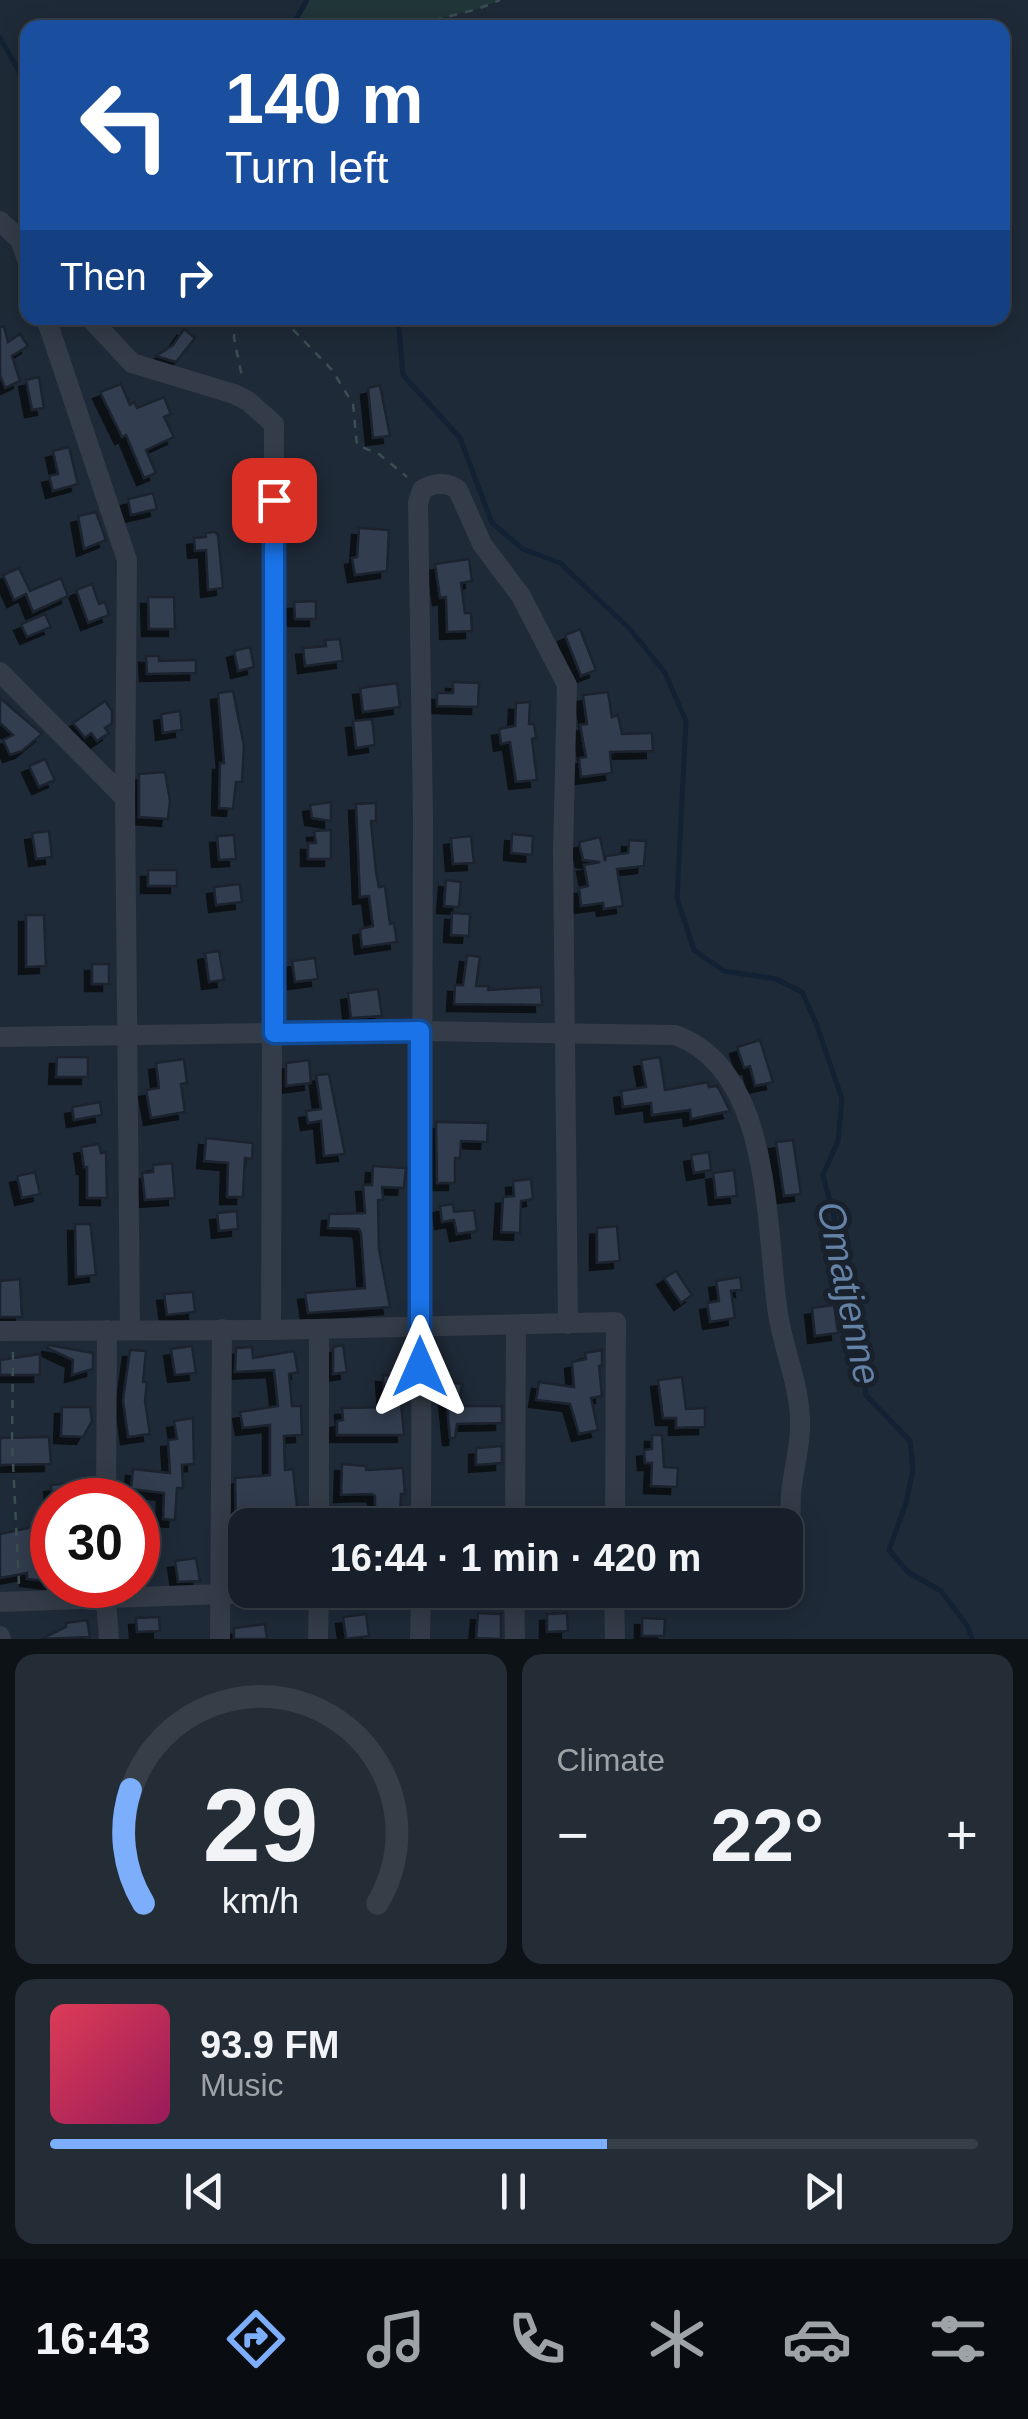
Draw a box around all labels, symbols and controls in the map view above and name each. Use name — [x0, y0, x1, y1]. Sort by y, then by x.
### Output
icon: left — [60, 60, 190, 190]
text: 140 m — [225, 60, 423, 138]
text: Turn left — [225, 142, 388, 193]
icon: right — [167, 250, 222, 305]
text: Then — [60, 256, 147, 298]
pin — [232, 458, 317, 543]
icon: arrive — [247, 473, 302, 528]
water label: Omatjenne — [809, 1198, 889, 1388]
position arrow — [368, 1315, 472, 1419]
speed limit sign: 30 — [30, 1478, 160, 1608]
text: 16:44 · 1 min · 420 m — [330, 1537, 701, 1579]
text: Climate — [557, 1742, 665, 1778]
text: 29 — [203, 1767, 319, 1883]
text: 22° — [711, 1793, 824, 1877]
text: − — [557, 1804, 589, 1866]
text: + — [946, 1804, 978, 1866]
text: km/h — [222, 1881, 299, 1921]
text: 93.9 FM — [200, 2024, 339, 2066]
text: Music — [200, 2067, 284, 2103]
icon: previous — [177, 2164, 232, 2219]
icon: pause — [486, 2164, 541, 2219]
icon: next — [796, 2164, 851, 2219]
icon: directions — [221, 2304, 291, 2374]
icon: music — [361, 2304, 431, 2374]
icon: phone — [502, 2304, 572, 2374]
icon: climate — [642, 2304, 712, 2374]
icon: car — [782, 2304, 852, 2374]
icon: filters — [923, 2304, 993, 2374]
text: 16:43 — [35, 2313, 150, 2364]

